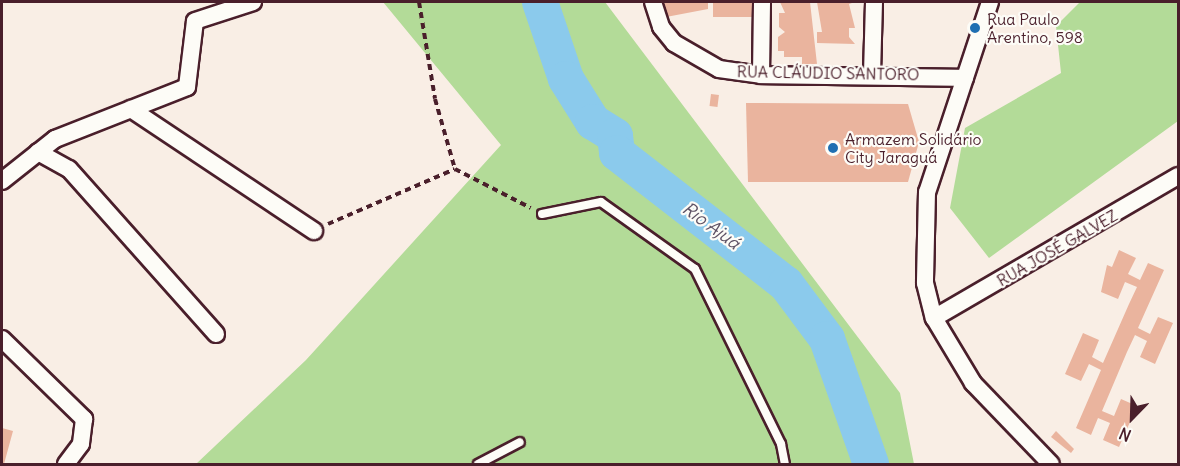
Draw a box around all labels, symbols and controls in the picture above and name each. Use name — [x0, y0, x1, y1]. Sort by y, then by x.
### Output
place label: Rua Paulo Arentino, 598 — [987, 9, 1083, 47]
marker: Rua Paulo Arentino, 598 — [968, 21, 982, 35]
street label: RUA CLÁUDIO SANTORO — [737, 62, 919, 84]
place label: Armazem Solidário City Jaraguá — [845, 129, 981, 167]
marker: Armazem Solidário City Jaraguá — [826, 141, 840, 155]
water label: Rio Ajuá — [678, 198, 744, 254]
street label: RUA JOSÉ GALVEZ — [993, 206, 1121, 290]
north arrow — [1102, 388, 1162, 448]
text: N — [1116, 423, 1134, 446]

